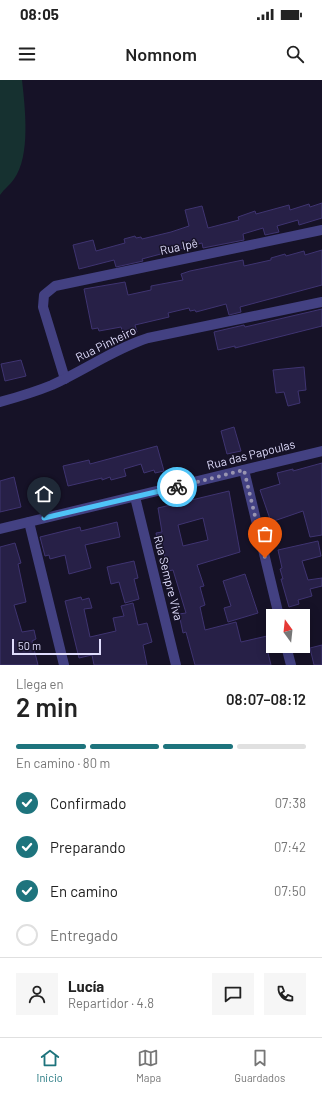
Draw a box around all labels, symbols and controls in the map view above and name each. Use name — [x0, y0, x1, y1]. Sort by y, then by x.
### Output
text: 08:05 — [20, 5, 59, 23]
icon: menu — [16, 43, 38, 65]
text: Nomnom — [125, 43, 197, 65]
icon: search — [284, 43, 306, 65]
street label: Rua Ipê — [159, 235, 199, 257]
street label: Rua Pinheiro — [73, 322, 138, 364]
street label: Rua das Papoulas — [205, 436, 297, 472]
courier — [157, 467, 197, 507]
icon: bike — [166, 476, 188, 498]
pin — [27, 477, 61, 518]
icon: home — [33, 483, 55, 505]
pin — [248, 517, 282, 558]
icon: bag — [254, 523, 276, 545]
street label: Rua Sempre Viva — [152, 534, 186, 622]
north arrow — [266, 609, 310, 653]
map controls — [266, 609, 310, 653]
scale bar — [12, 637, 101, 656]
text: 50 m — [18, 639, 41, 652]
text: Llega en — [16, 676, 63, 692]
text: 08:07–08:12 — [226, 690, 306, 708]
text: 2 min — [16, 691, 78, 722]
text: En camino · 80 m — [16, 755, 110, 771]
icon: check — [16, 792, 38, 814]
text: Confirmado — [50, 794, 126, 812]
text: 07:38 — [275, 795, 306, 811]
icon: check — [16, 836, 38, 858]
text: Preparando — [50, 838, 126, 856]
text: 07:42 — [274, 839, 306, 855]
icon: check — [16, 880, 38, 902]
text: En camino — [50, 882, 118, 900]
text: 07:50 — [274, 883, 306, 899]
text: Entregado — [50, 926, 118, 944]
button: person — [16, 973, 58, 1015]
button: chat — [212, 973, 254, 1015]
button: phone — [264, 973, 306, 1015]
text: Lucía — [68, 977, 104, 995]
text: Repartidor · 4.8 — [68, 995, 154, 1011]
tab: Inicio — [37, 1047, 63, 1084]
tab: Mapa — [136, 1047, 161, 1084]
tab: Guardados — [234, 1047, 285, 1084]

